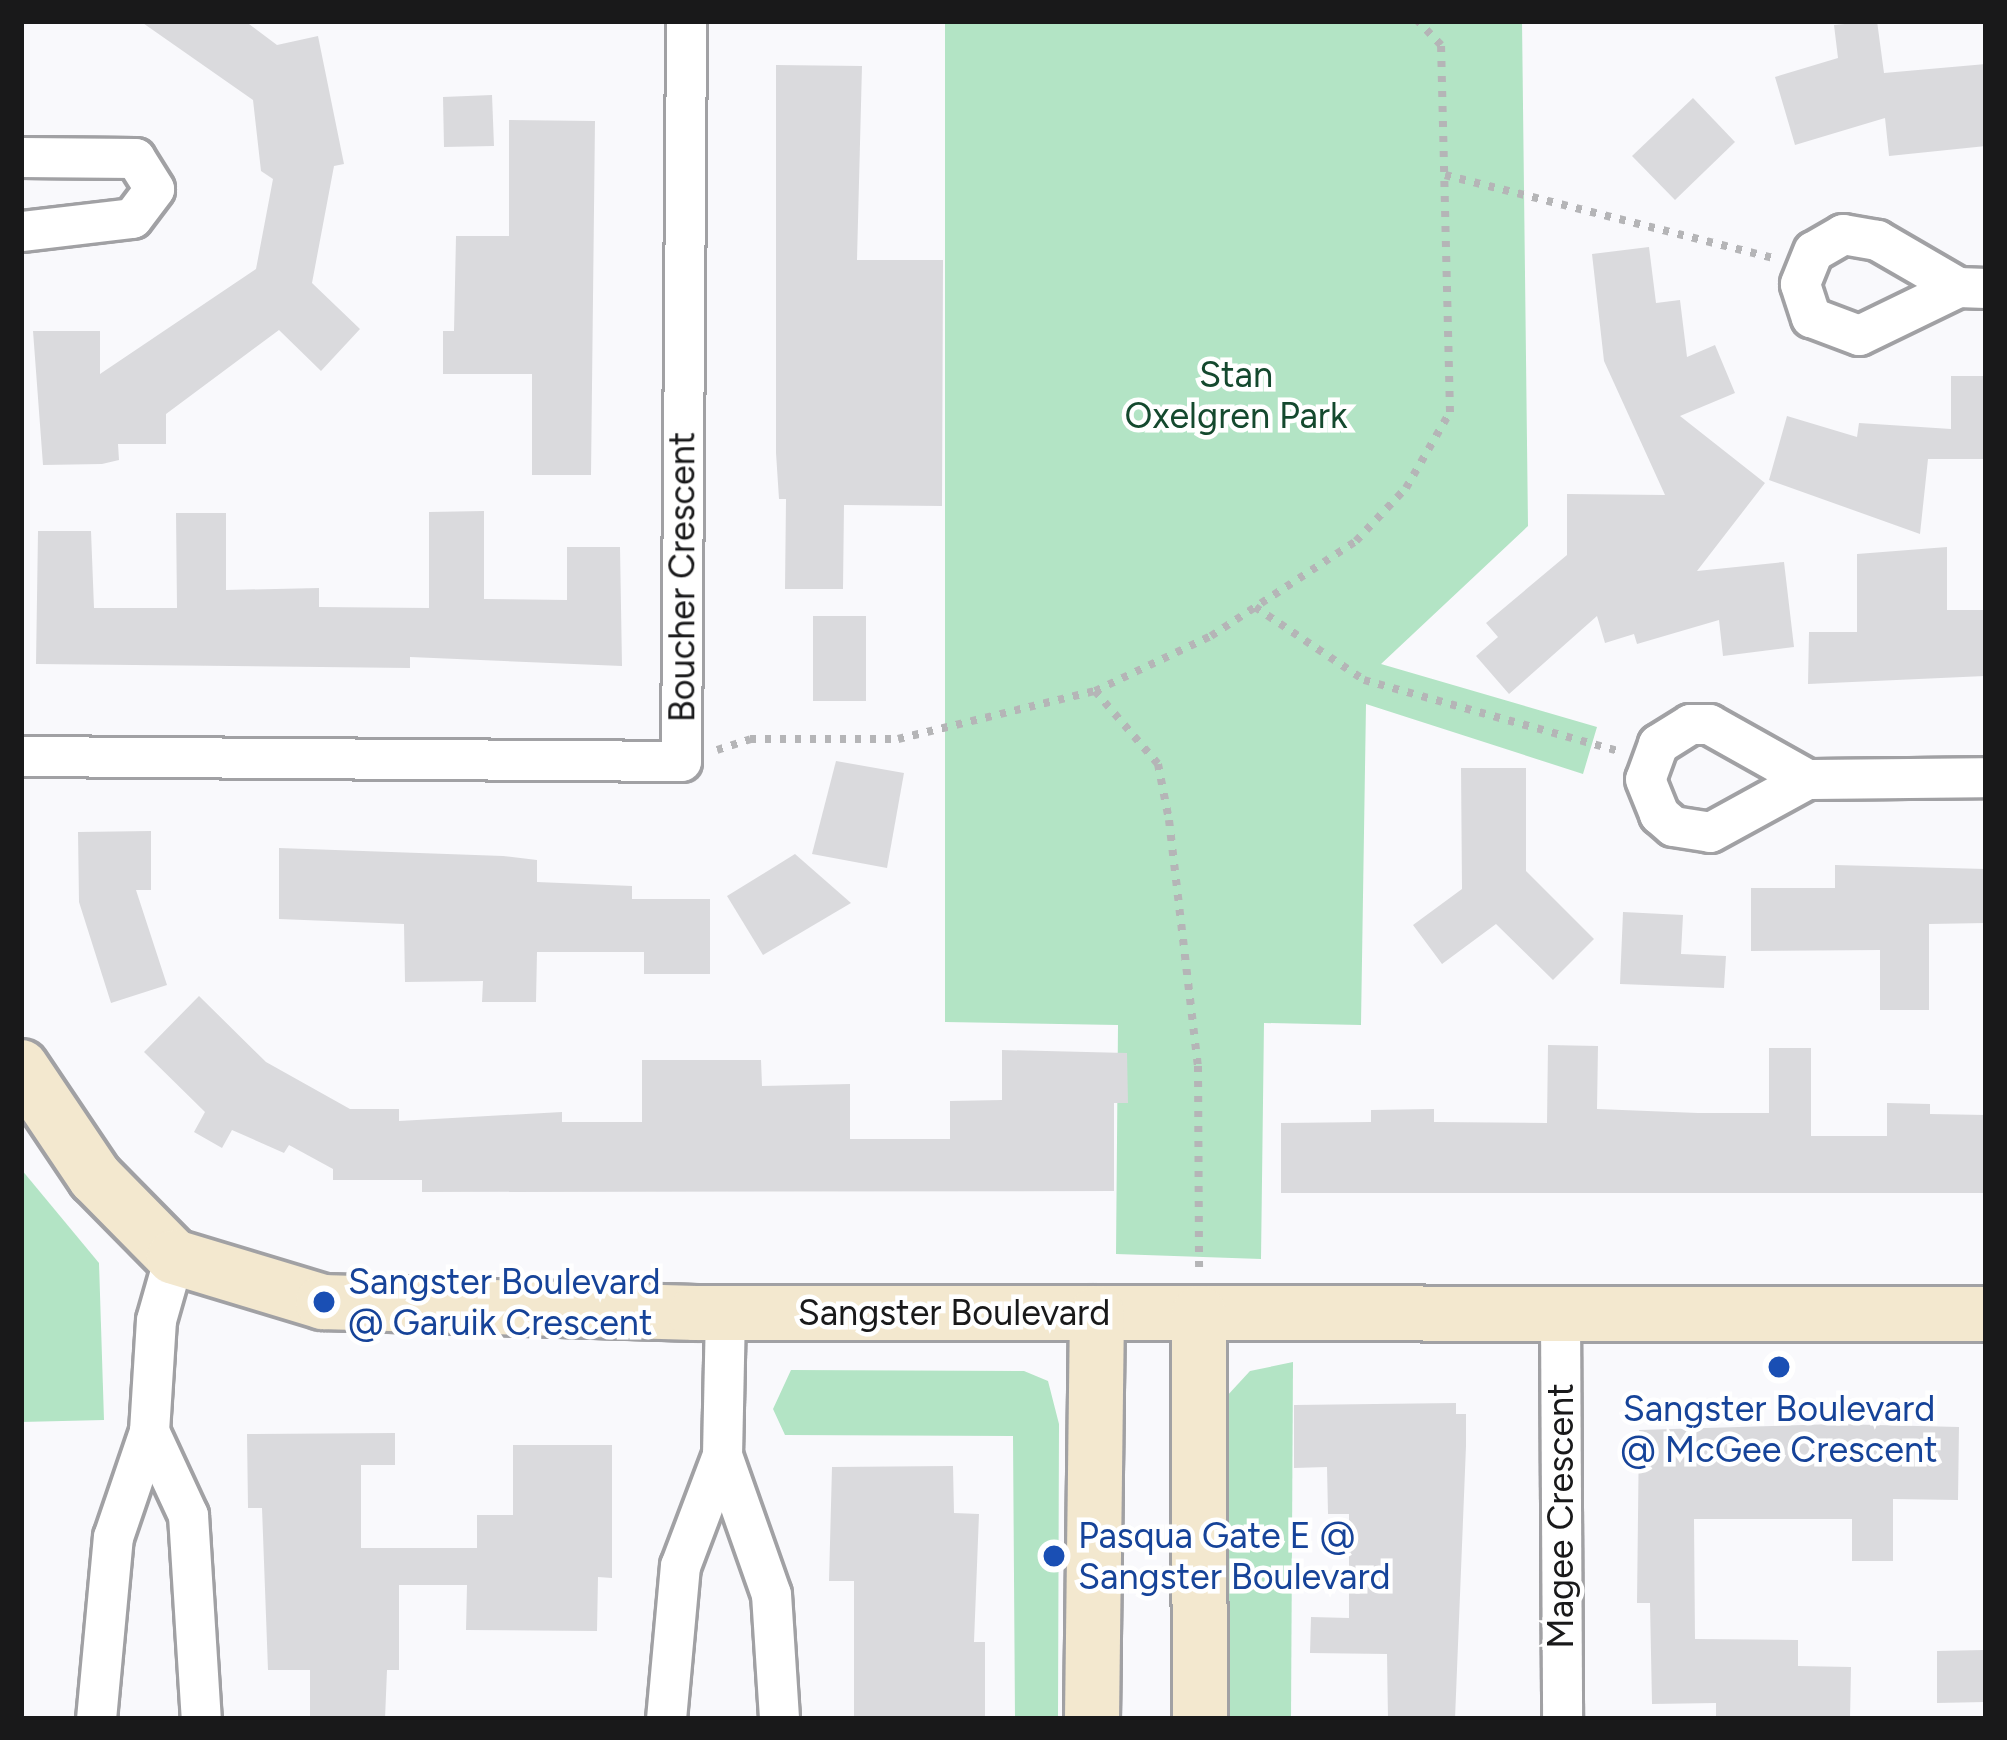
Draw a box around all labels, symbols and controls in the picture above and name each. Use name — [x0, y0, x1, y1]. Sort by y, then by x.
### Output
park label: Stan Oxelgren Park — [1125, 352, 1347, 437]
street label: Boucher Crescent — [660, 432, 704, 722]
place label: Sangster Boulevard @ Garuik Crescent — [348, 1259, 661, 1344]
marker: Sangster Boulevard @ Garuik Crescent — [311, 1289, 337, 1315]
street label: Sangster Boulevard — [798, 1291, 1110, 1335]
marker: Sangster Boulevard @ McGee Crescent — [1766, 1354, 1792, 1380]
street label: Magee Crescent — [1539, 1383, 1583, 1649]
place label: Sangster Boulevard @ McGee Crescent — [1620, 1386, 1938, 1471]
place label: Pasqua Gate E @ Sangster Boulevard — [1078, 1513, 1391, 1598]
marker: Pasqua Gate E @ Sangster Boulevard — [1041, 1543, 1067, 1569]

